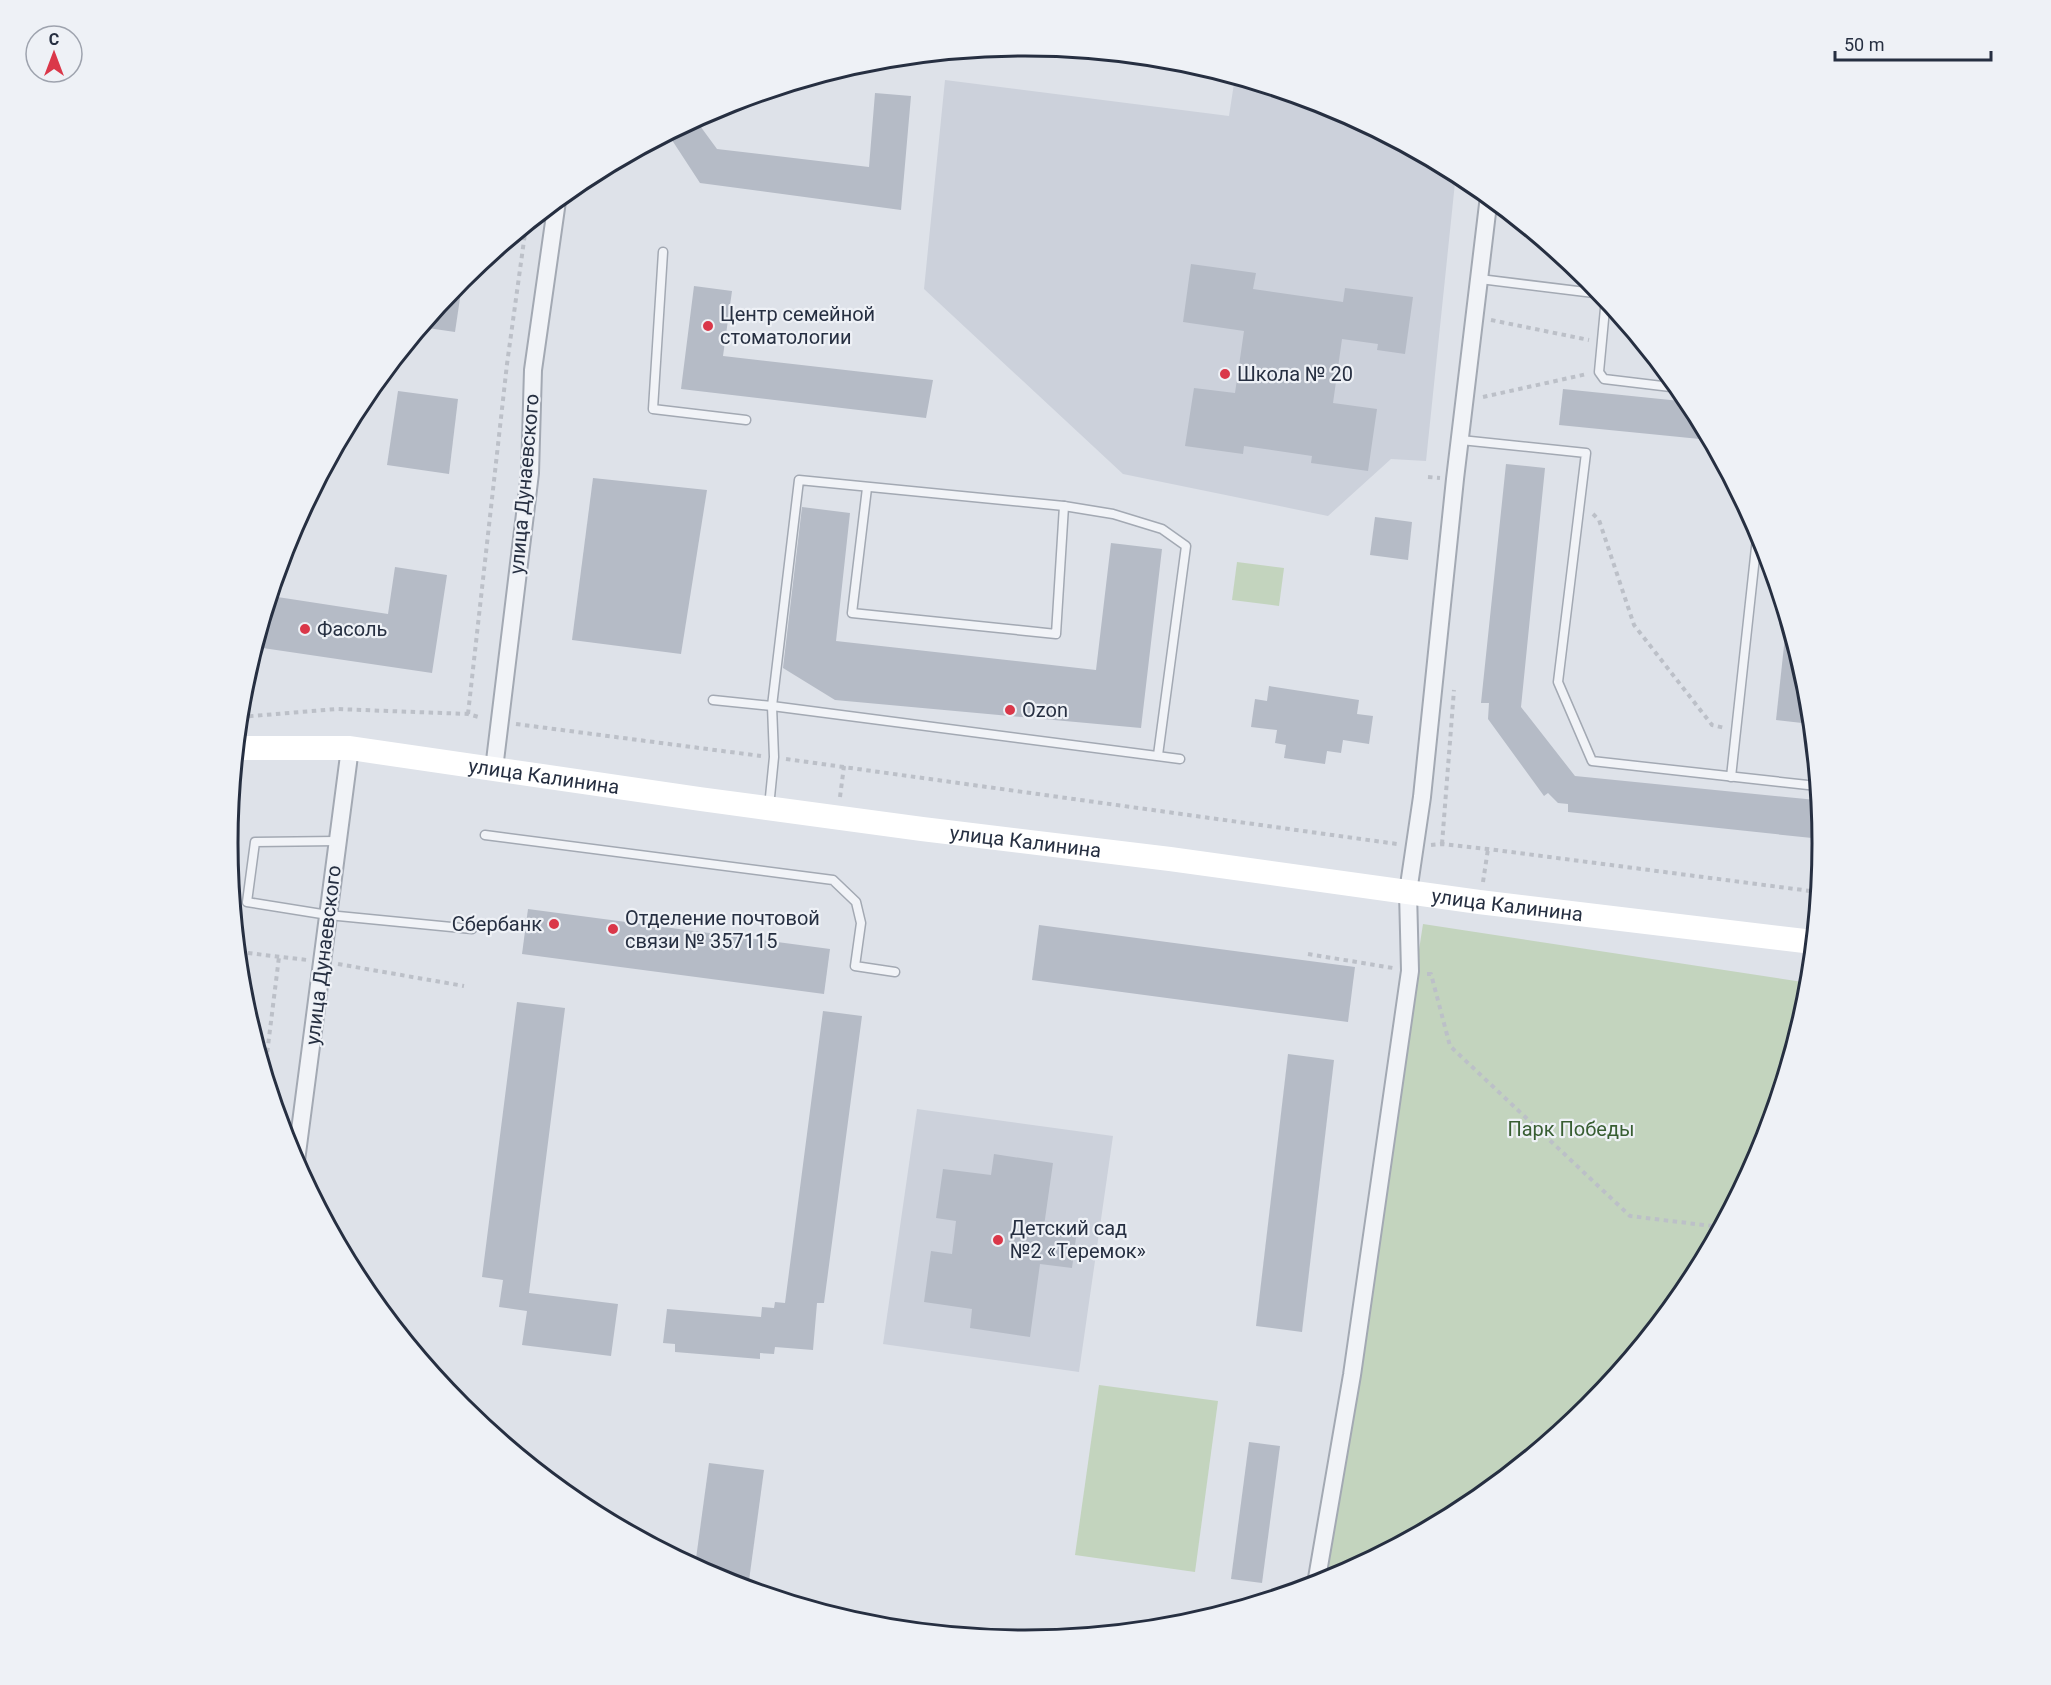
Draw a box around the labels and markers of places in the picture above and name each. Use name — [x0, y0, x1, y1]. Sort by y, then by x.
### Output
place label: Центр cемейной cтоматологии — [720, 302, 875, 349]
marker: Центр cемейной cтоматологии — [701, 319, 715, 333]
place label: Школа № 20 — [1237, 362, 1353, 386]
marker: Школа № 20 — [1218, 367, 1232, 381]
place label: Фасоль — [317, 617, 387, 641]
marker: Фасоль — [298, 622, 312, 636]
place label: Ozon — [1022, 698, 1068, 722]
marker: Ozon — [1003, 703, 1017, 717]
place label: Отделение почтовой связи № 357115 — [625, 906, 820, 953]
place label: Сбербанк — [452, 912, 542, 936]
marker: Сбербанк — [547, 917, 561, 931]
marker: Отделение почтовой связи № 357115 — [606, 922, 620, 936]
place label: Детский сад №2 «Теремок» — [1010, 1216, 1146, 1263]
marker: Детский сад №2 «Теремок» — [991, 1233, 1005, 1247]

